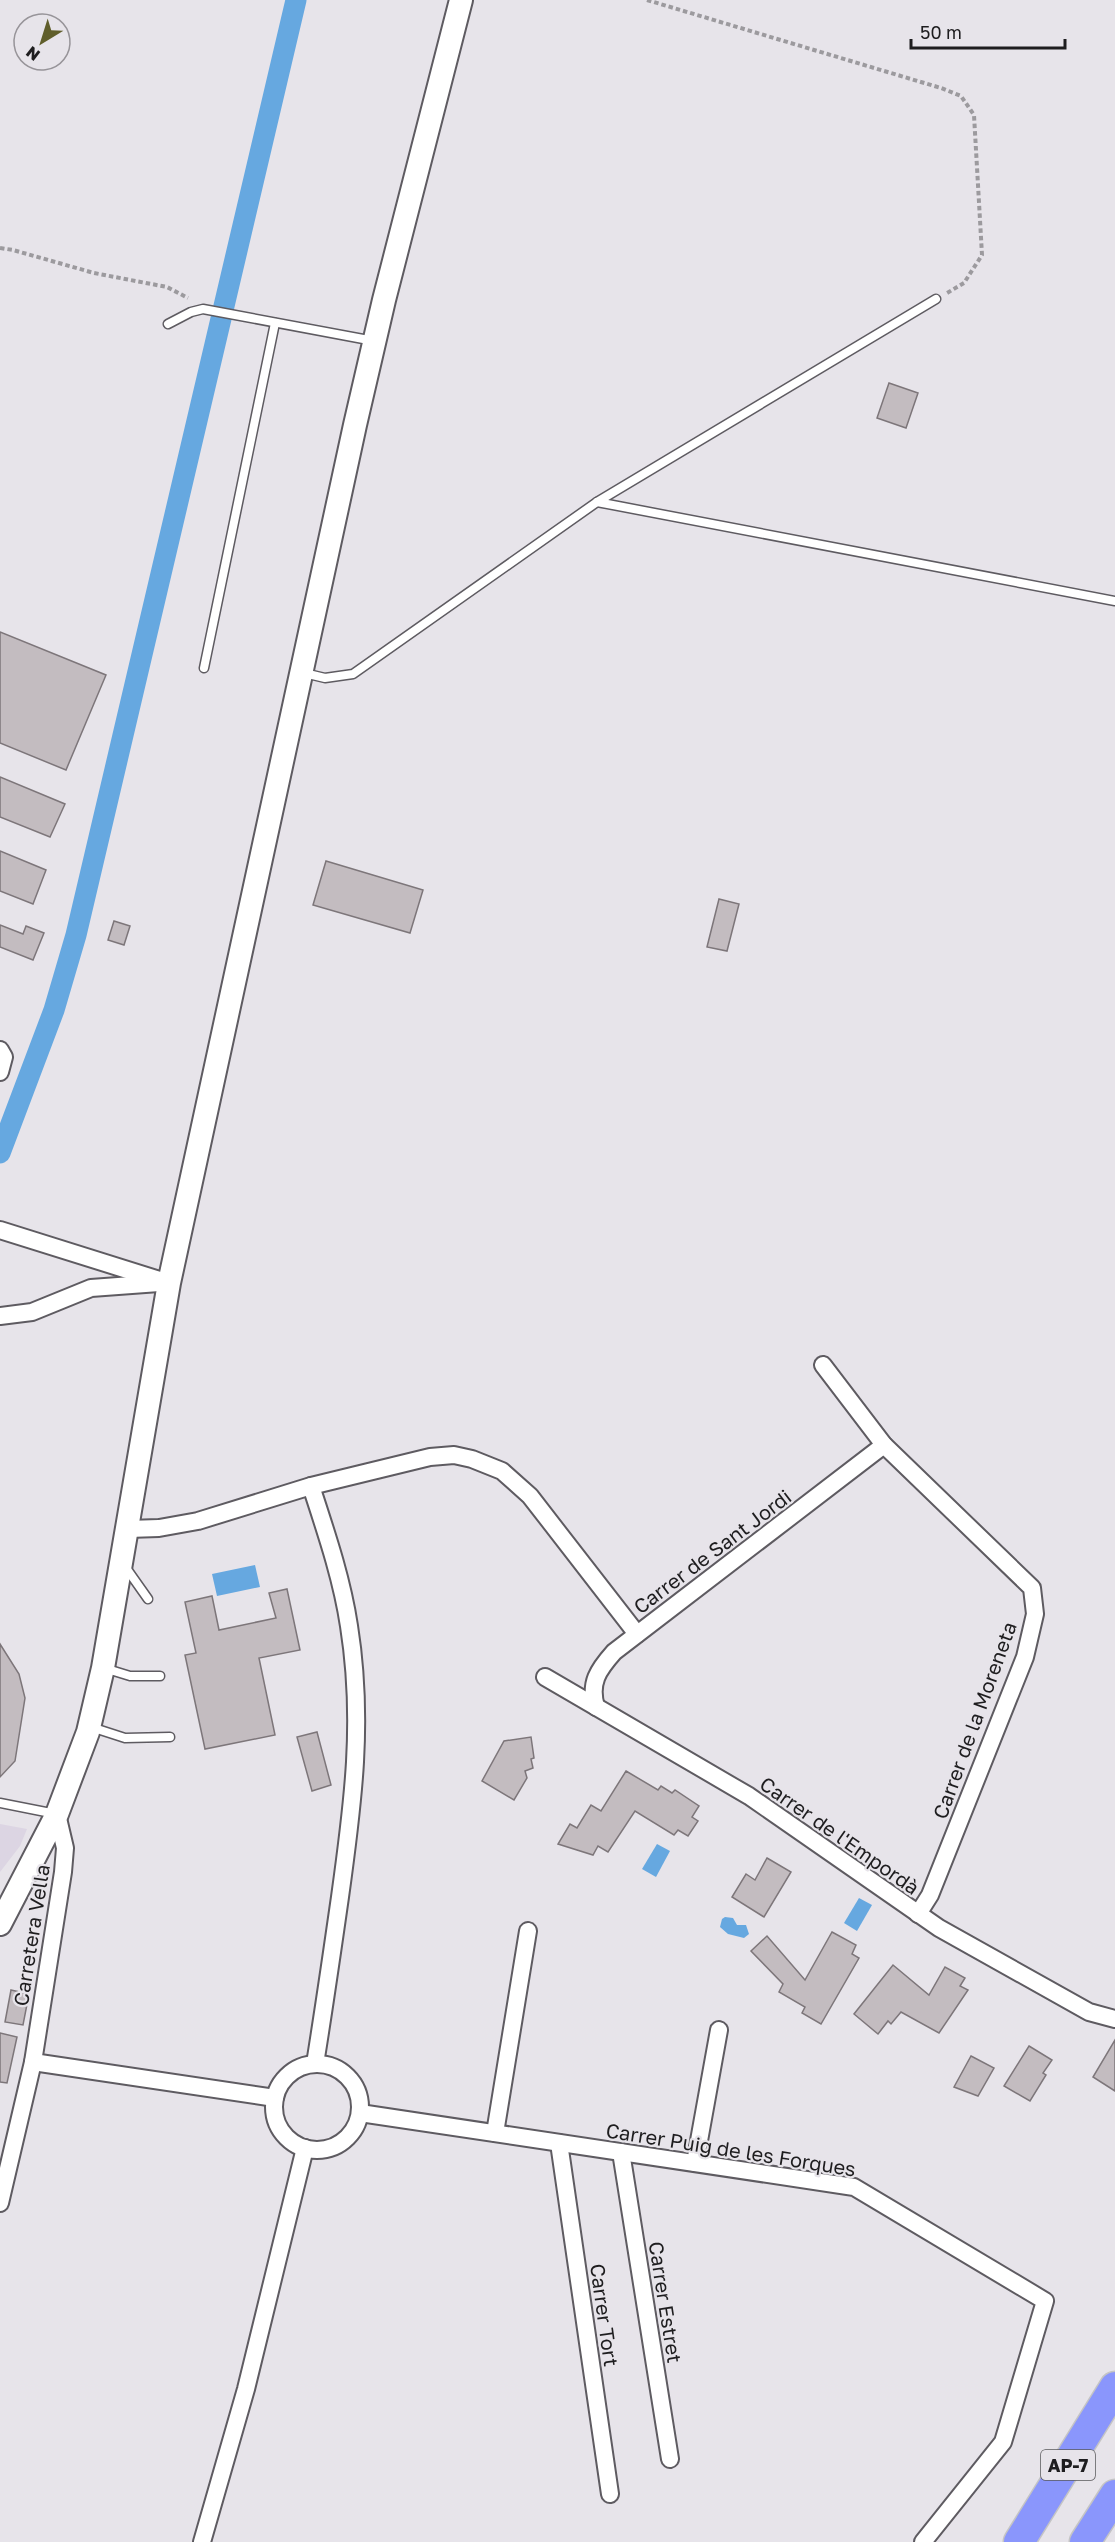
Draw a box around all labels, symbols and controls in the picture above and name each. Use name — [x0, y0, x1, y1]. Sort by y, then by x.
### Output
north arrow — [12, 12, 72, 72]
scale bar — [911, 12, 1066, 50]
text: 50 m — [920, 21, 962, 43]
text: N — [22, 42, 44, 65]
street label: Carrer de Sant Jordi — [628, 1484, 796, 1618]
street label: Carrer de la Moreneta — [927, 1618, 1021, 1822]
street label: Carrer de l'Empordà — [756, 1771, 924, 1899]
street label: Carretera Vella — [8, 1862, 54, 2008]
street label: Carrer Puig de les Forques — [604, 2117, 858, 2181]
street label: Carrer Estret — [645, 2240, 687, 2364]
street label: Carrer Tort — [586, 2262, 624, 2368]
road number: AP-7 — [1041, 2450, 1095, 2480]

